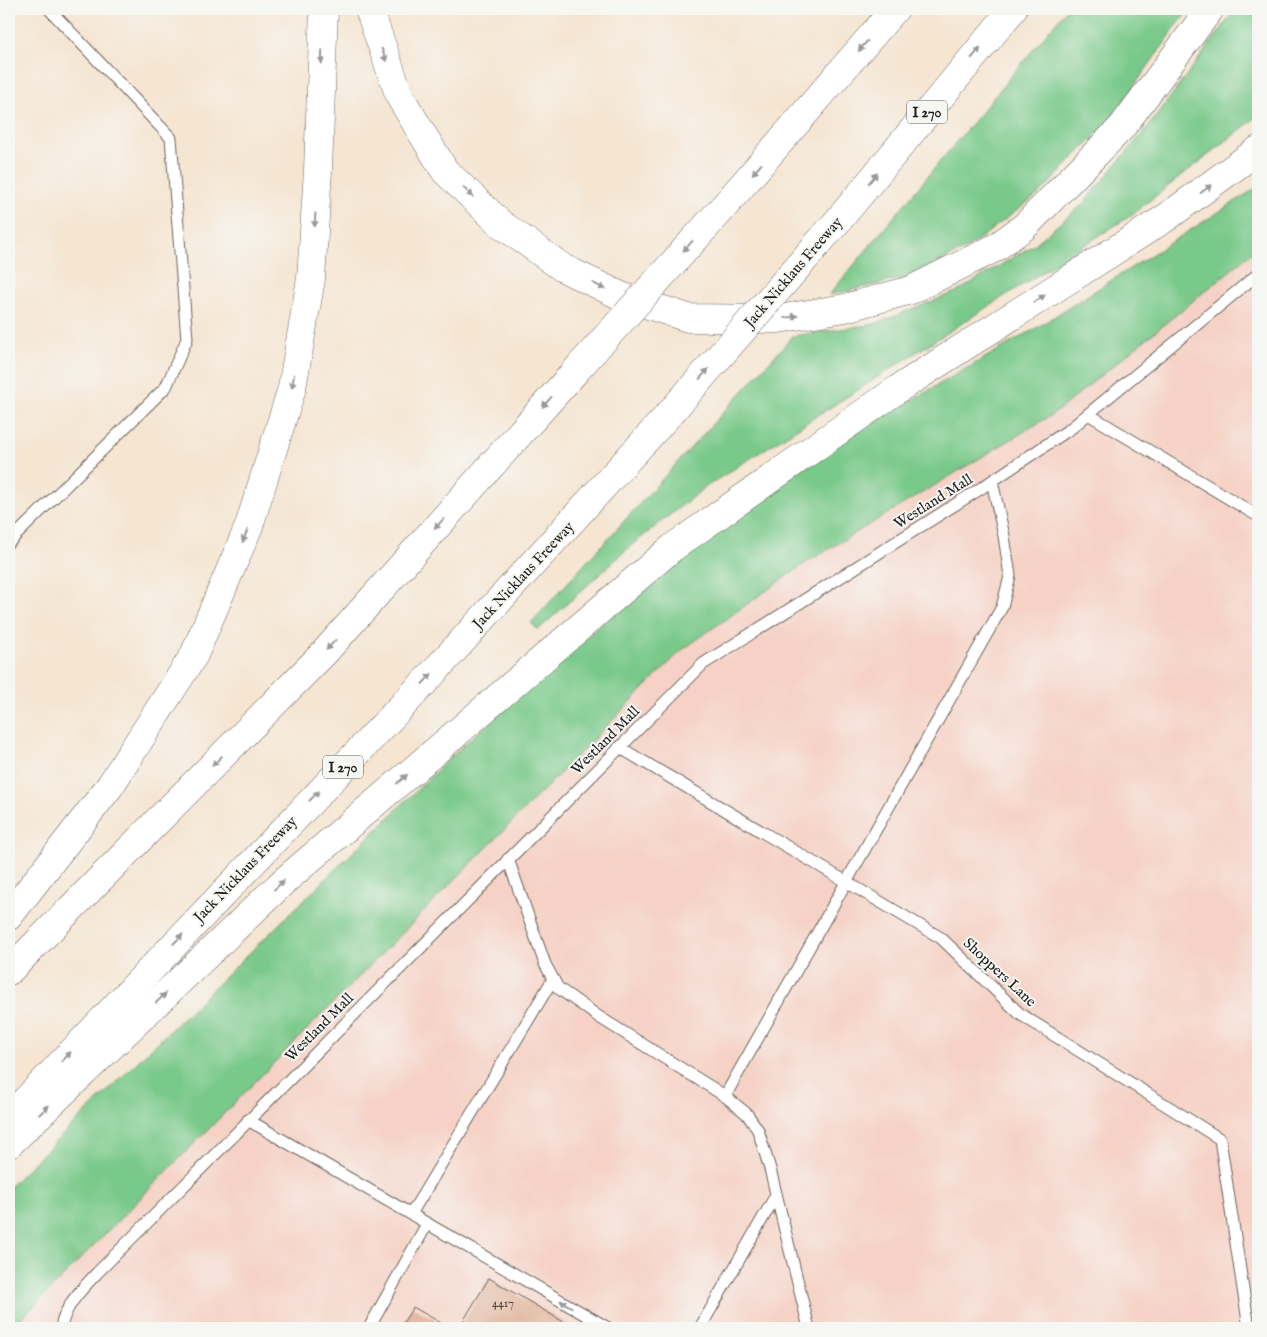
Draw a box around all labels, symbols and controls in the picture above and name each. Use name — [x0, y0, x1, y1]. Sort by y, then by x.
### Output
one-way arrow — [857, 39, 868, 52]
one-way arrow — [971, 47, 982, 60]
one-way arrow — [380, 48, 388, 63]
one-way arrow — [318, 50, 326, 66]
road number: I 270 — [907, 100, 947, 124]
one-way arrow — [751, 162, 762, 175]
one-way arrow — [867, 172, 878, 185]
one-way arrow — [1199, 183, 1212, 194]
one-way arrow — [461, 186, 473, 198]
one-way arrow — [310, 212, 318, 228]
street label: Jack Nicklaus Freeway — [739, 213, 847, 333]
one-way arrow — [682, 239, 694, 251]
one-way arrow — [592, 282, 606, 290]
one-way arrow — [1033, 294, 1046, 303]
one-way arrow — [783, 312, 799, 320]
one-way arrow — [698, 369, 710, 381]
one-way arrow — [289, 373, 297, 389]
one-way arrow — [541, 396, 553, 408]
street label: Westland Mall — [890, 469, 977, 533]
one-way arrow — [434, 517, 445, 530]
street label: Jack Nicklaus Freeway — [467, 517, 579, 635]
one-way arrow — [240, 529, 248, 543]
one-way arrow — [326, 639, 337, 652]
one-way arrow — [421, 673, 433, 685]
street label: Westland Mall — [567, 701, 644, 779]
one-way arrow — [212, 755, 224, 767]
road number: I 270 — [323, 756, 363, 779]
one-way arrow — [395, 774, 408, 785]
one-way arrow — [308, 790, 320, 802]
street label: Jack Nicklaus Freeway — [188, 812, 301, 928]
one-way arrow — [273, 879, 285, 891]
one-way arrow — [172, 933, 184, 945]
street label: Shoppers Lane — [959, 934, 1040, 1011]
street label: Westland Mall — [281, 988, 358, 1066]
one-way arrow — [155, 992, 167, 1004]
one-way arrow — [60, 1051, 72, 1063]
one-way arrow — [38, 1104, 50, 1116]
house number: 4417 — [492, 1296, 514, 1311]
one-way arrow — [559, 1299, 572, 1308]

